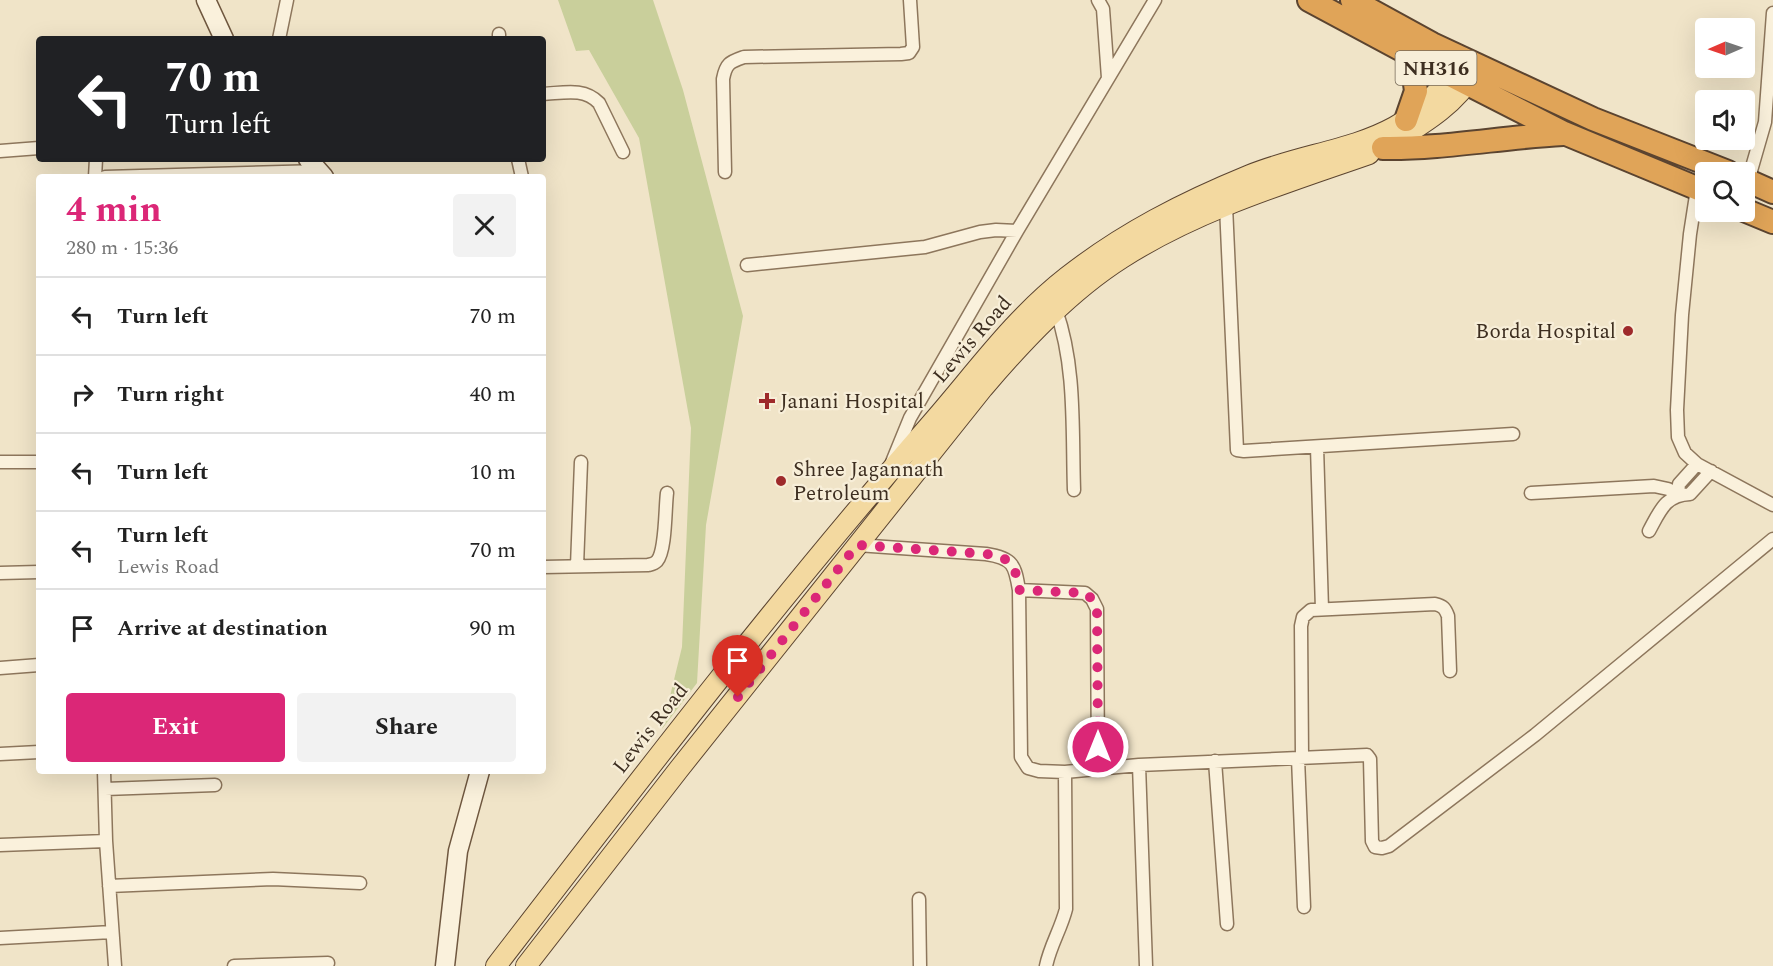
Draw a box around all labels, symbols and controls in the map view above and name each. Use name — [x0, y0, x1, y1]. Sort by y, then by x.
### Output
north arrow — [1695, 18, 1755, 78]
map controls — [1695, 18, 1755, 222]
text: 70 m — [165, 47, 260, 110]
road number: NH316 — [1396, 51, 1476, 85]
icon: left — [66, 60, 144, 138]
button: sound — [1695, 90, 1755, 150]
text: Turn left — [165, 104, 271, 146]
button: search — [1695, 162, 1755, 222]
text: 4 min — [66, 183, 162, 238]
button: close — [453, 194, 516, 257]
text: 280 m · 15:36 — [66, 233, 178, 263]
street label: Lewis Road — [925, 289, 1020, 391]
icon: left — [66, 300, 99, 333]
text: Turn left — [117, 300, 209, 333]
text: 70 m — [470, 300, 516, 333]
place label: Borda Hospital — [1475, 316, 1616, 348]
marker: Borda Hospital — [1621, 324, 1635, 338]
icon: right — [66, 378, 99, 411]
text: Turn right — [117, 378, 224, 411]
text: 40 m — [470, 378, 516, 411]
place label: Janani Hospital — [780, 386, 924, 418]
marker: Janani Hospital — [758, 392, 776, 410]
place label: Shree Jagannath Petroleum — [793, 454, 944, 510]
icon: left — [66, 456, 99, 489]
text: Turn left — [117, 456, 209, 489]
text: 10 m — [470, 456, 516, 489]
marker: Shree Jagannath Petroleum — [774, 474, 788, 488]
text: Turn left — [117, 519, 209, 552]
icon: left — [66, 534, 99, 567]
text: 70 m — [470, 534, 516, 567]
text: Lewis Road — [117, 552, 219, 582]
icon: arrive — [66, 612, 99, 645]
text: Arrive at destination — [117, 612, 328, 645]
text: 90 m — [470, 612, 516, 645]
pin — [712, 635, 763, 697]
icon: arrive — [721, 644, 754, 677]
street label: Lewis Road — [605, 676, 696, 781]
button: Exit — [66, 693, 285, 762]
button: Share — [297, 693, 516, 762]
position arrow — [1066, 715, 1130, 779]

